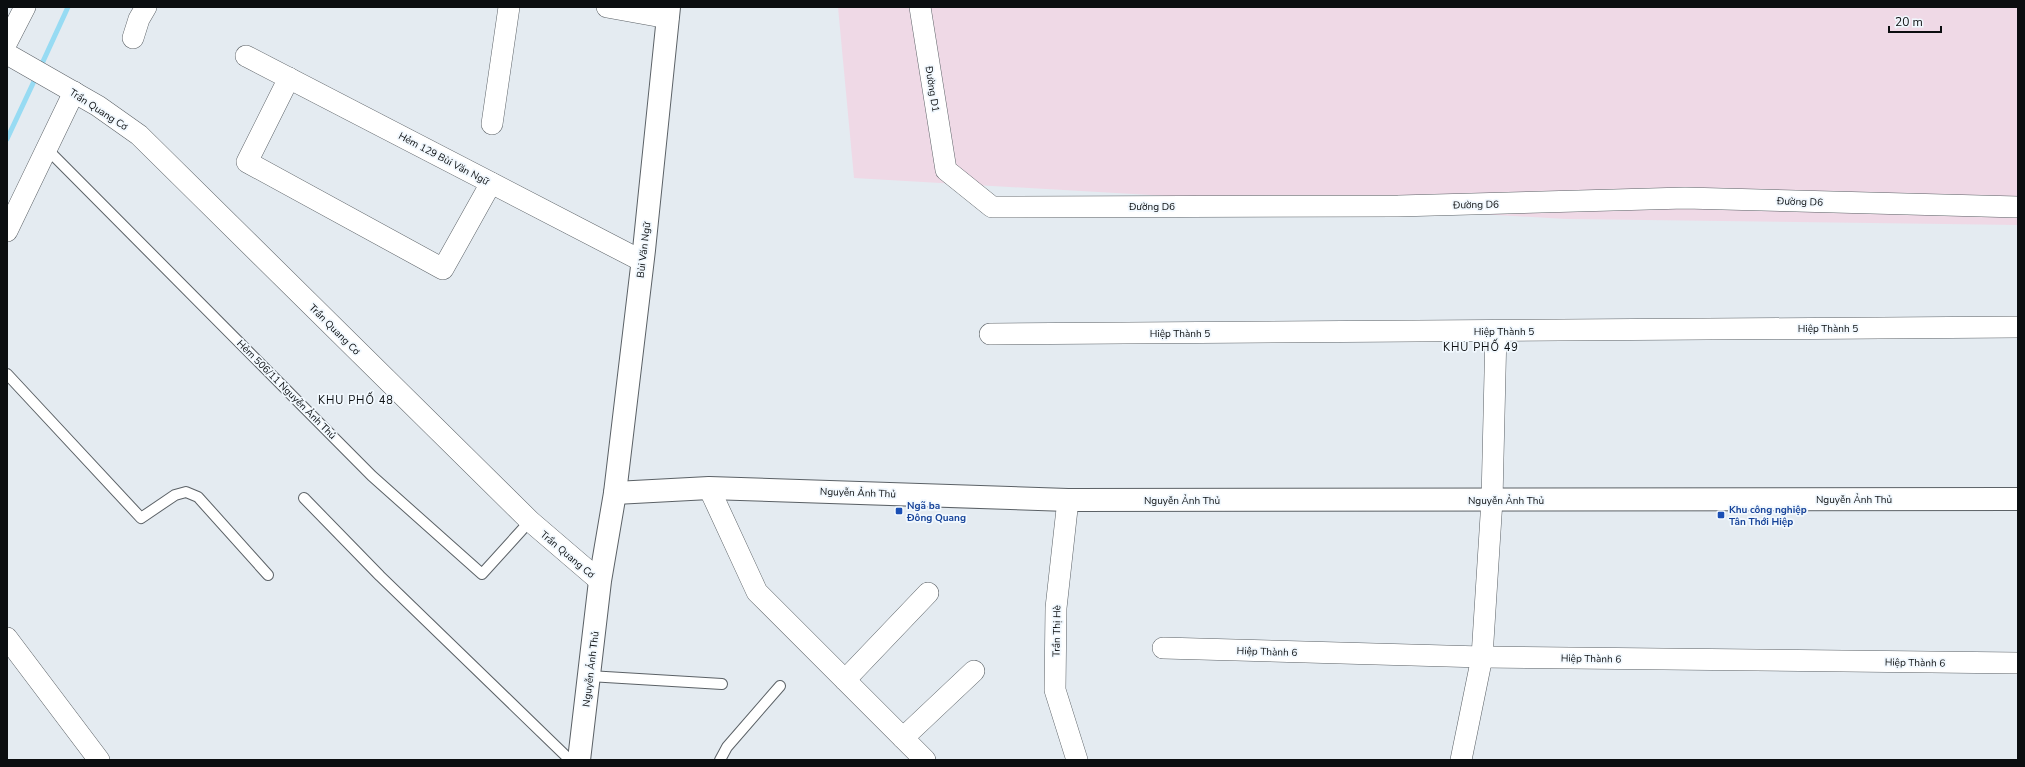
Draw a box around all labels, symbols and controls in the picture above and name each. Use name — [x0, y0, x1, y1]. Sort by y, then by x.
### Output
scale bar — [1889, 8, 1941, 34]
text: 20 m — [1895, 14, 1923, 30]
street label: Đường D1 — [921, 64, 943, 113]
street label: Trần Quang Cơ — [67, 86, 131, 134]
street label: Hẻm 129 Bùi Văn Ngữ — [396, 129, 492, 189]
street label: Đường D6 — [1776, 194, 1823, 210]
street label: Đường D6 — [1452, 198, 1499, 212]
street label: Đường D6 — [1128, 200, 1175, 214]
street label: Bùi Văn Ngữ — [634, 220, 655, 279]
street label: Trần Quang Cơ — [306, 301, 363, 359]
street label: Hiệp Thành 5 — [1798, 322, 1858, 336]
street label: Hiệp Thành 5 — [1474, 325, 1534, 339]
street label: Hiệp Thành 5 — [1150, 327, 1210, 341]
street label: Hẻm 506/11 Nguyễn Ảnh Thủ — [233, 337, 339, 443]
district label: KHU PHỐ 49 — [1443, 338, 1519, 355]
district label: KHU PHỐ 48 — [318, 391, 394, 408]
street label: Nguyễn Ảnh Thủ — [820, 485, 896, 501]
street label: Nguyễn Ảnh Thủ — [1816, 493, 1892, 507]
street label: Nguyễn Ảnh Thủ — [1144, 494, 1220, 508]
street label: Nguyễn Ảnh Thủ — [1468, 494, 1544, 508]
place label: Ngã ba Đông Quang — [906, 499, 966, 525]
place label: Khu công nghiệp Tân Thới Hiệp — [1729, 503, 1807, 529]
marker: Ngã ba Đông Quang — [894, 506, 904, 516]
marker: Khu công nghiệp Tân Thới Hiệp — [1716, 510, 1726, 520]
street label: Trần Quang Cơ — [537, 528, 598, 582]
street label: Trần Thị Hè — [1050, 605, 1064, 657]
street label: Nguyễn Ảnh Thủ — [579, 631, 603, 708]
street label: Hiệp Thành 6 — [1236, 644, 1297, 660]
street label: Hiệp Thành 6 — [1561, 651, 1621, 667]
street label: Hiệp Thành 6 — [1885, 655, 1945, 671]

